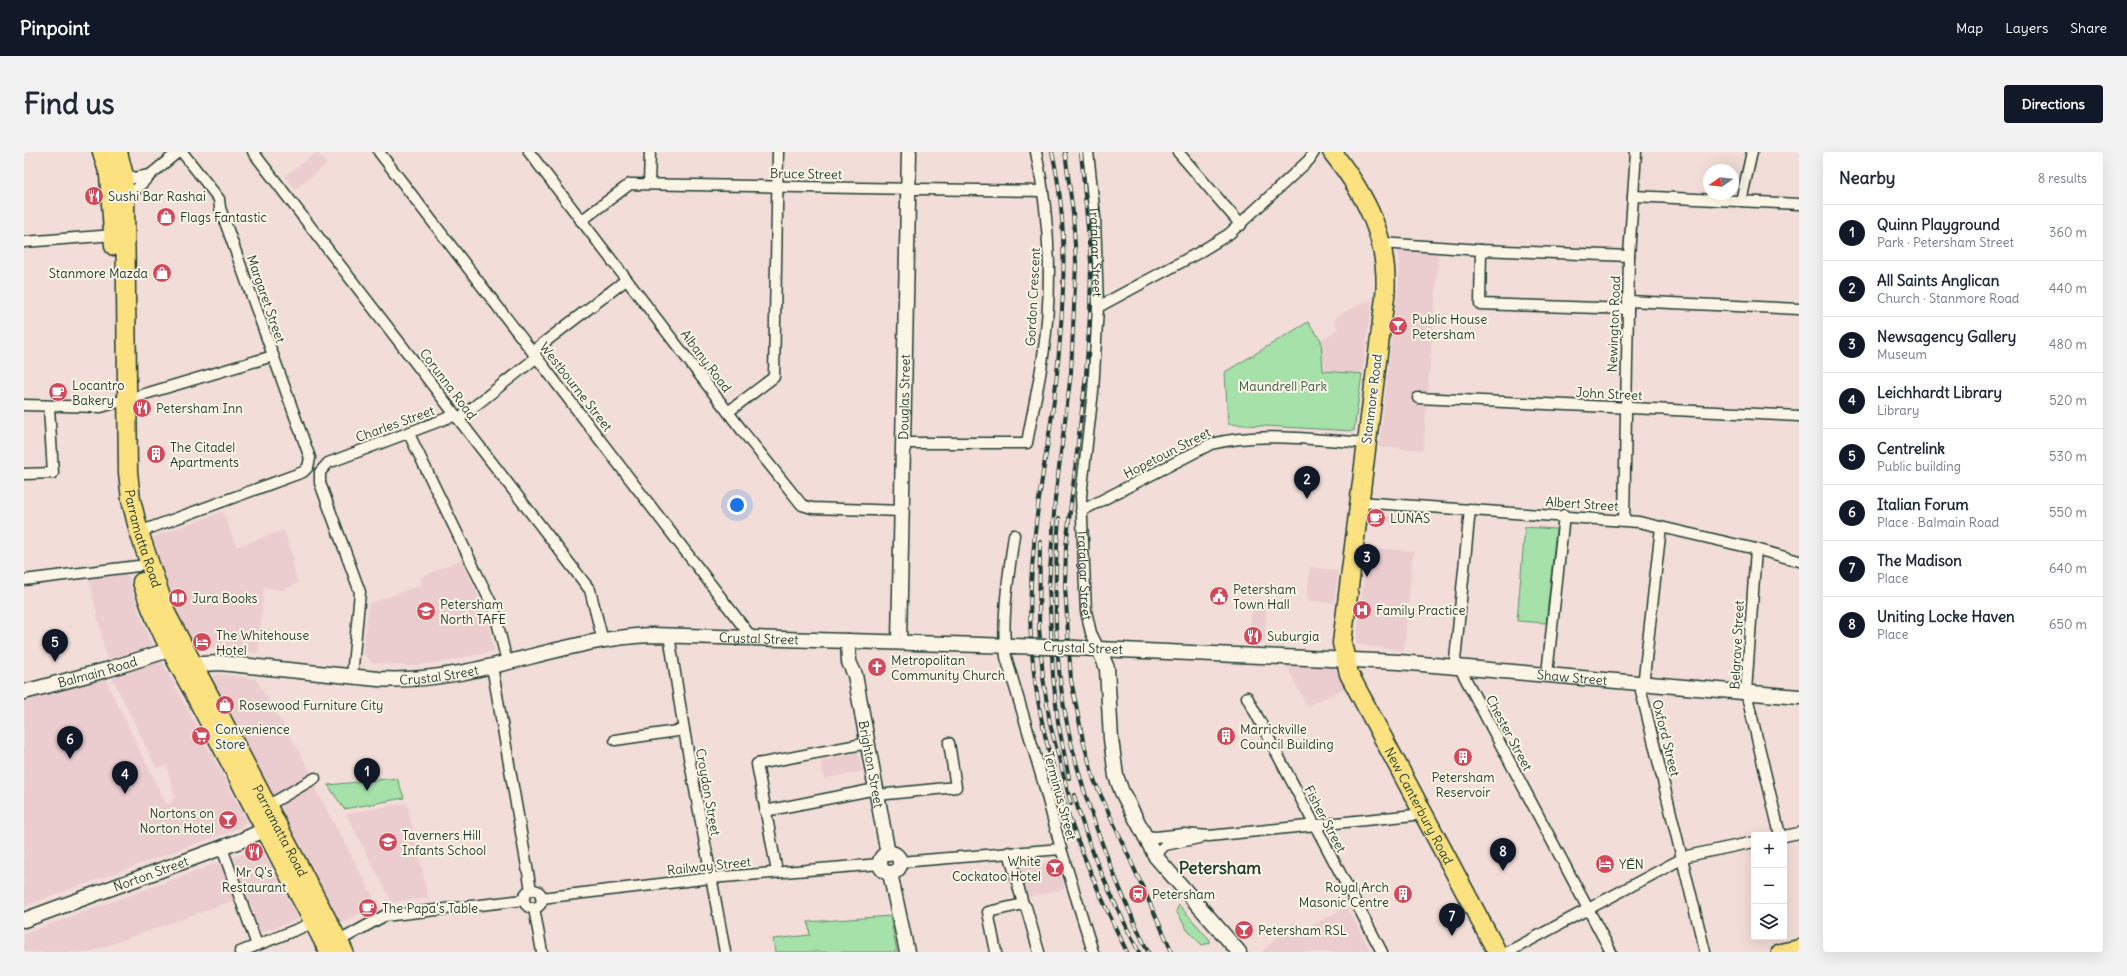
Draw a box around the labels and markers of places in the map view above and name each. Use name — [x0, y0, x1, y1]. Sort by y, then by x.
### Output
restaurant icon: Sushi Bar Rashai — [83, 185, 105, 207]
place label: Sushi Bar Rashai — [108, 188, 206, 205]
shop icon: Flags Fantastic — [155, 206, 177, 228]
place label: Flags Fantastic — [180, 209, 267, 226]
shop icon: Stanmore Mazda — [151, 262, 173, 284]
place label: Stanmore Mazda — [49, 265, 148, 282]
place label: Public House Petersham — [1412, 311, 1487, 343]
bar icon: Public House Petersham — [1387, 315, 1409, 337]
place label: Locantro Bakery — [72, 377, 124, 409]
cafe icon: Locantro Bakery — [47, 381, 69, 403]
restaurant icon: Petersham Inn — [131, 397, 153, 419]
place label: Petersham Inn — [156, 400, 243, 417]
place label: The Citadel Apartments — [170, 439, 239, 471]
building icon: The Citadel Apartments — [145, 443, 167, 465]
pin: 2 — [1294, 466, 1320, 499]
cafe icon: LUNAS — [1365, 507, 1387, 529]
place label: LUNAS — [1390, 510, 1430, 527]
pin: 3 — [1354, 544, 1380, 577]
place label: Petersham Town Hall — [1233, 581, 1296, 613]
public building icon: Petersham Town Hall — [1208, 585, 1230, 607]
library icon: Jura Books — [167, 587, 189, 609]
place label: Jura Books — [192, 590, 258, 607]
place label: Petersham North TAFE — [440, 596, 506, 628]
hospital icon: Family Practice — [1351, 599, 1373, 621]
school or university icon: Petersham North TAFE — [415, 600, 437, 622]
place label: Family Practice — [1376, 602, 1466, 619]
restaurant icon: Suburgia — [1242, 625, 1264, 647]
place label: The Whitehouse Hotel — [216, 627, 309, 659]
place label: Suburgia — [1267, 628, 1319, 645]
pin: 5 — [42, 629, 68, 662]
hotel icon: The Whitehouse Hotel — [191, 631, 213, 653]
place label: Metropolitan Community Church — [891, 652, 1006, 684]
church icon: Metropolitan Community Church — [866, 656, 888, 678]
shop icon: Rosewood Furniture City — [214, 694, 236, 716]
place label: Rosewood Furniture City — [239, 697, 383, 714]
place label: Convenience Store — [215, 721, 290, 753]
place label: Marrickville Council Building — [1240, 721, 1334, 753]
supermarket icon: Convenience Store — [190, 725, 212, 747]
building icon: Marrickville Council Building — [1215, 725, 1237, 747]
pin: 6 — [57, 726, 83, 759]
building icon: Petersham Reservoir — [1452, 746, 1474, 768]
pin: 1 — [354, 758, 380, 791]
pin: 4 — [112, 761, 138, 794]
place label: Petersham Reservoir — [1431, 769, 1495, 801]
place label: Nortons on Norton Hotel — [140, 805, 214, 837]
bar icon: Nortons on Norton Hotel — [217, 809, 239, 831]
place label: Taverners Hill Infants School — [402, 827, 486, 859]
school or university icon: Taverners Hill Infants School — [377, 831, 399, 853]
pin: 8 — [1490, 838, 1516, 871]
restaurant icon: Mr Q's Restaurant — [243, 841, 265, 863]
place label: White Cockatoo Hotel — [952, 853, 1041, 885]
hotel icon: YẾN — [1594, 853, 1616, 875]
place label: YẾN — [1619, 856, 1644, 873]
bar icon: White Cockatoo Hotel — [1044, 857, 1066, 879]
place label: Mr Q's Restaurant — [222, 864, 287, 896]
place label: Royal Arch Masonic Centre — [1299, 879, 1389, 911]
station icon: Petersham — [1127, 883, 1149, 905]
building icon: Royal Arch Masonic Centre — [1392, 883, 1414, 905]
place label: Petersham — [1152, 886, 1215, 903]
cafe icon: The Papa's Table — [357, 897, 379, 919]
place label: The Papa's Table — [382, 900, 478, 917]
pin: 7 — [1439, 903, 1465, 936]
bar icon: Petersham RSL — [1233, 919, 1255, 941]
place label: Petersham RSL — [1258, 922, 1347, 939]

